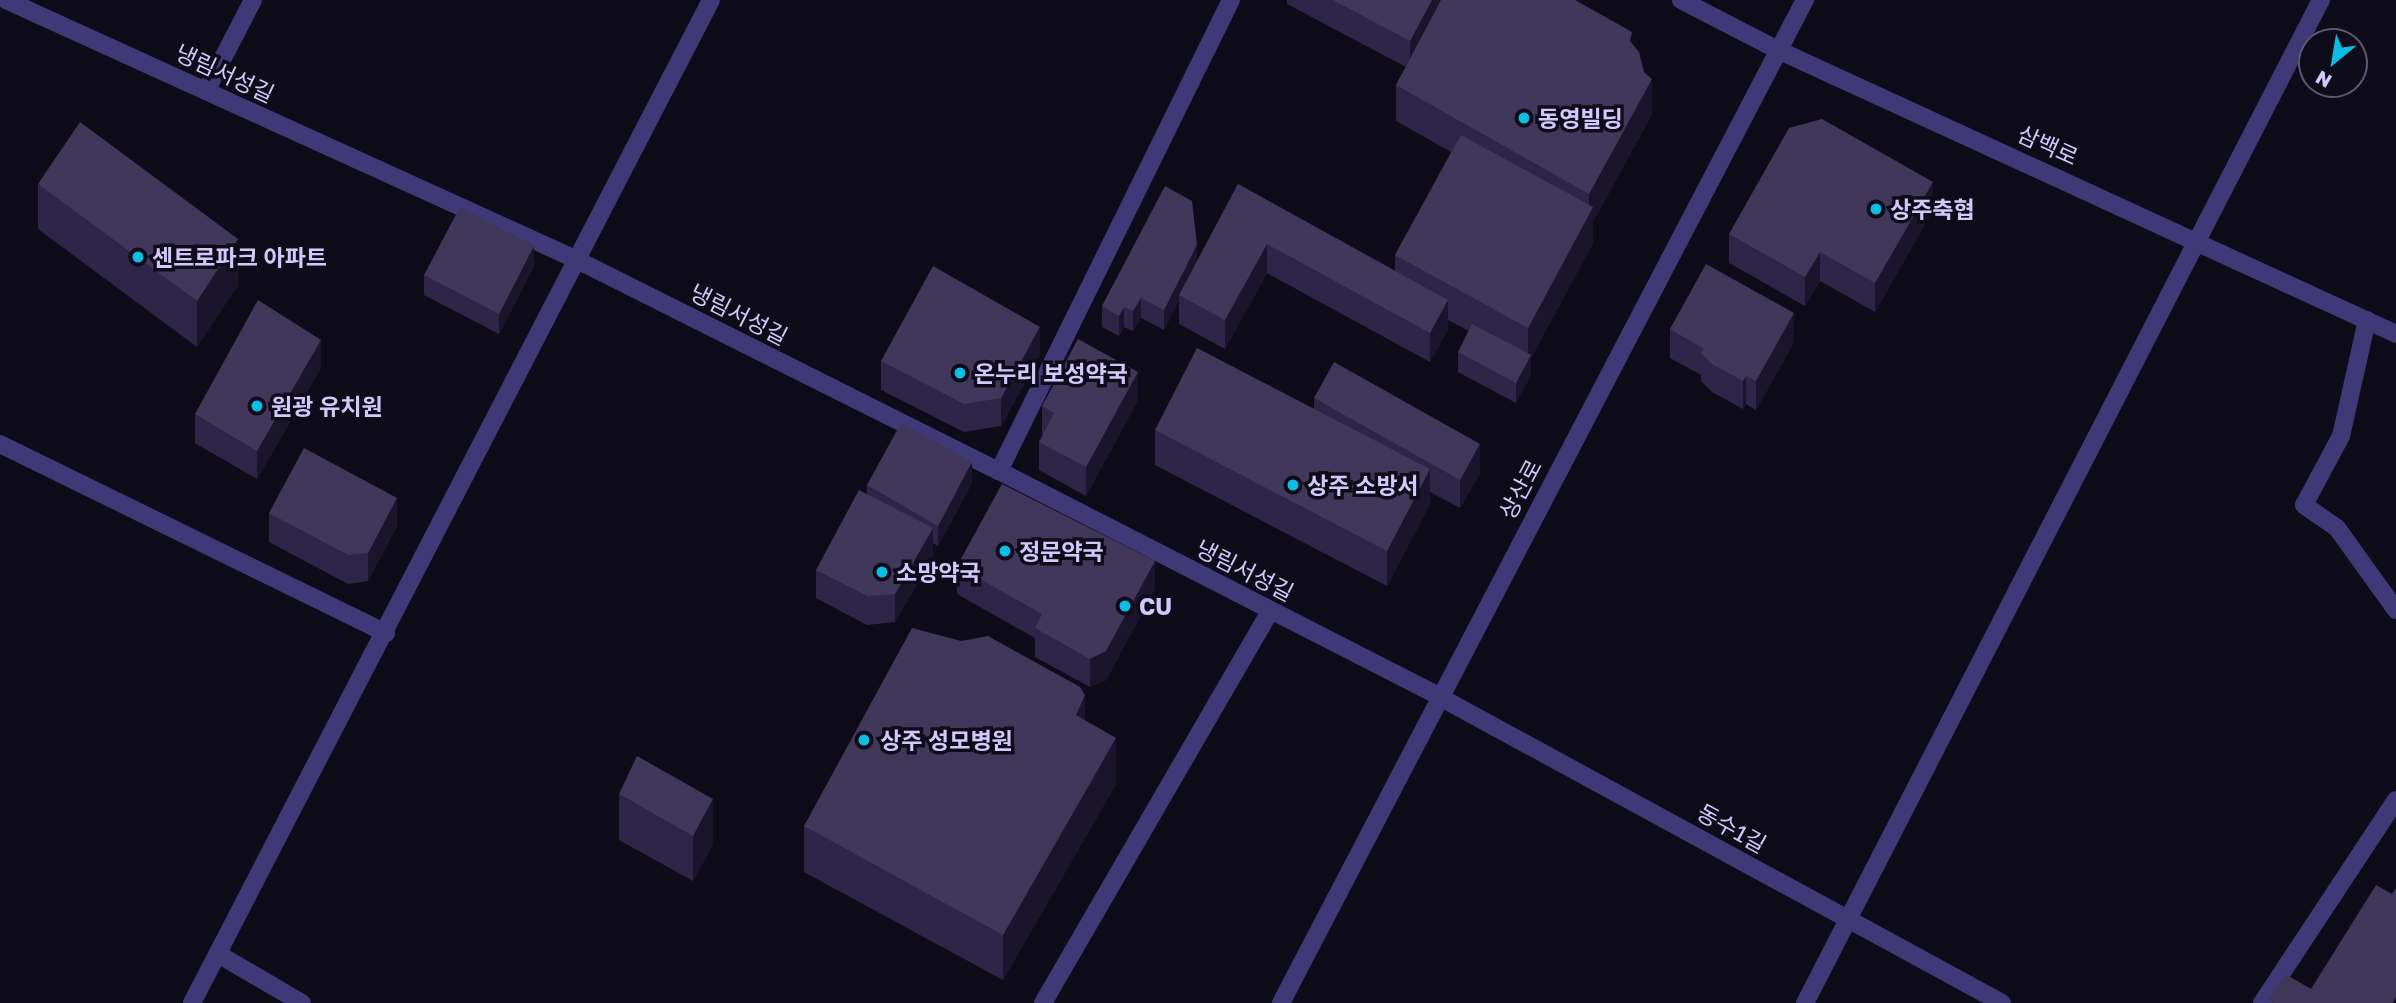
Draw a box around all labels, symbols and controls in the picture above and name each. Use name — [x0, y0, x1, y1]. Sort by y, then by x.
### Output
north arrow — [2298, 28, 2368, 98]
street label: 냉림서성길 — [171, 38, 279, 108]
text: N — [2311, 66, 2335, 93]
place label: 동영빌딩 — [1538, 104, 1623, 132]
marker: 동영빌딩 — [1516, 110, 1532, 126]
street label: 삼백로 — [2013, 119, 2083, 171]
place label: 상주축협 — [1890, 195, 1975, 223]
marker: 상주축협 — [1868, 201, 1884, 217]
place label: 센트로파크 아파트 — [152, 243, 327, 271]
marker: 센트로파크 아파트 — [130, 249, 146, 265]
street label: 냉림서성길 — [686, 278, 792, 350]
place label: 온누리 보성약국 — [974, 359, 1128, 387]
marker: 온누리 보성약국 — [952, 365, 968, 381]
place label: 원광 유치원 — [271, 392, 383, 420]
marker: 원광 유치원 — [249, 398, 265, 414]
street label: 상산로 — [1493, 454, 1547, 524]
place label: 상주 소방서 — [1307, 471, 1419, 499]
marker: 상주 소방서 — [1285, 477, 1301, 493]
street label: 냉림서성길 — [1192, 534, 1298, 606]
place label: 정문약국 — [1019, 537, 1104, 565]
marker: 정문약국 — [997, 543, 1013, 559]
place label: 소망약국 — [896, 558, 981, 586]
marker: 소망약국 — [874, 564, 890, 580]
place label: CU — [1139, 592, 1172, 620]
marker: CU — [1117, 598, 1133, 614]
place label: 상주 성모병원 — [880, 726, 1013, 754]
marker: 상주 성모병원 — [854, 730, 874, 750]
street label: 동수1길 — [1693, 798, 1771, 858]

